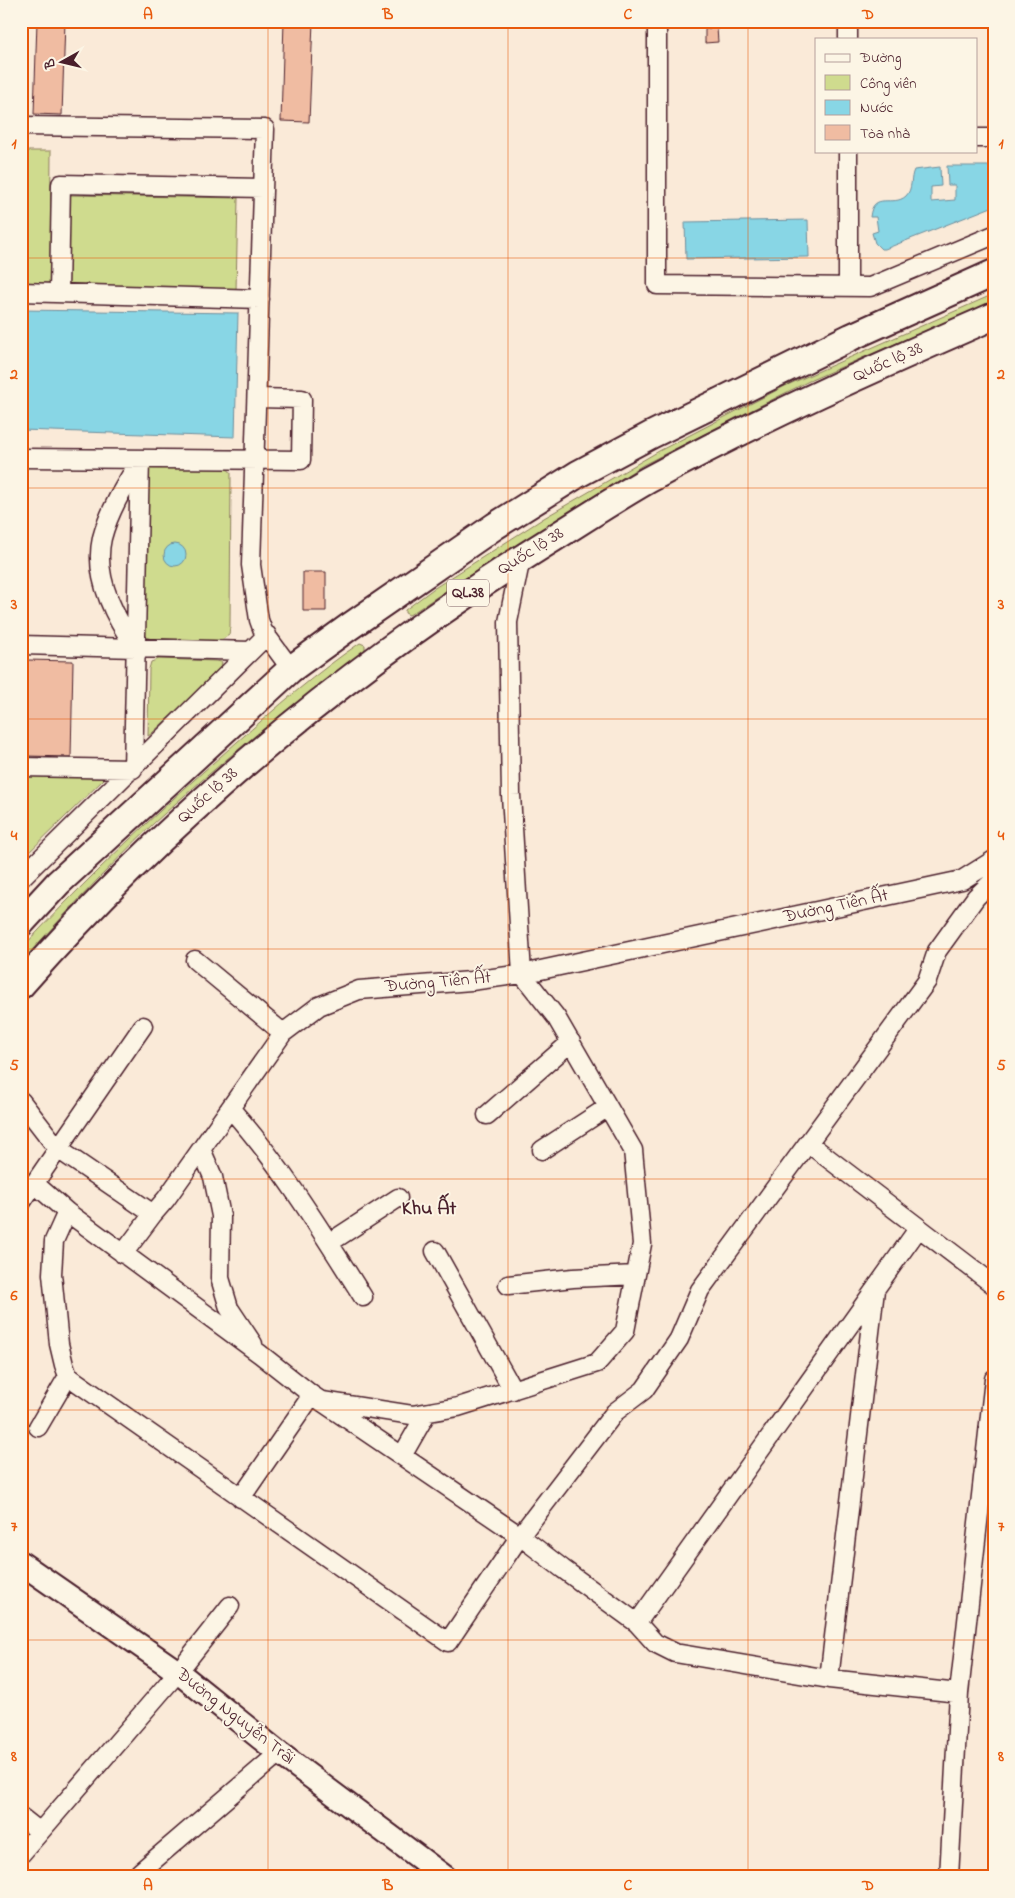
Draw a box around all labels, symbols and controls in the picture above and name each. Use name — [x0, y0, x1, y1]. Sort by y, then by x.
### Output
text: A — [143, 3, 153, 27]
text: B — [382, 3, 394, 27]
text: C — [624, 3, 633, 27]
text: D — [861, 3, 874, 27]
north arrow — [38, 38, 88, 88]
legend — [815, 38, 978, 152]
text: Đường — [859, 47, 902, 70]
text: B — [39, 57, 62, 71]
text: Công viên — [860, 73, 917, 96]
text: Nước — [860, 97, 893, 119]
text: Tòa nhà — [860, 123, 910, 145]
text: 1 — [11, 132, 17, 156]
text: 1 — [998, 132, 1004, 156]
street label: Quốc lộ 38 — [849, 336, 927, 390]
text: 2 — [9, 363, 18, 387]
text: 2 — [996, 363, 1005, 387]
street label: Quốc lộ 38 — [493, 521, 570, 583]
road number: QL.38 — [447, 580, 489, 606]
text: 3 — [10, 593, 18, 617]
text: 3 — [997, 593, 1005, 617]
street label: Quốc lộ 38 — [172, 761, 244, 830]
text: 4 — [10, 824, 18, 848]
text: 4 — [997, 824, 1005, 848]
street label: Đường Tiên Ất — [780, 881, 891, 932]
street label: Đường Tiên Ất — [383, 963, 492, 1002]
text: 5 — [9, 1054, 19, 1078]
text: 5 — [996, 1054, 1006, 1078]
district label: Khu Ất — [402, 1192, 457, 1224]
text: 6 — [9, 1284, 18, 1308]
text: 6 — [996, 1284, 1005, 1308]
text: 7 — [11, 1515, 18, 1539]
text: 7 — [998, 1515, 1005, 1539]
street label: Đường Nguyễn Trãi — [168, 1661, 300, 1773]
text: 8 — [10, 1745, 17, 1769]
text: 8 — [997, 1745, 1004, 1769]
text: A — [143, 1874, 153, 1898]
text: B — [382, 1874, 394, 1898]
text: C — [624, 1874, 633, 1898]
text: D — [861, 1874, 874, 1898]

